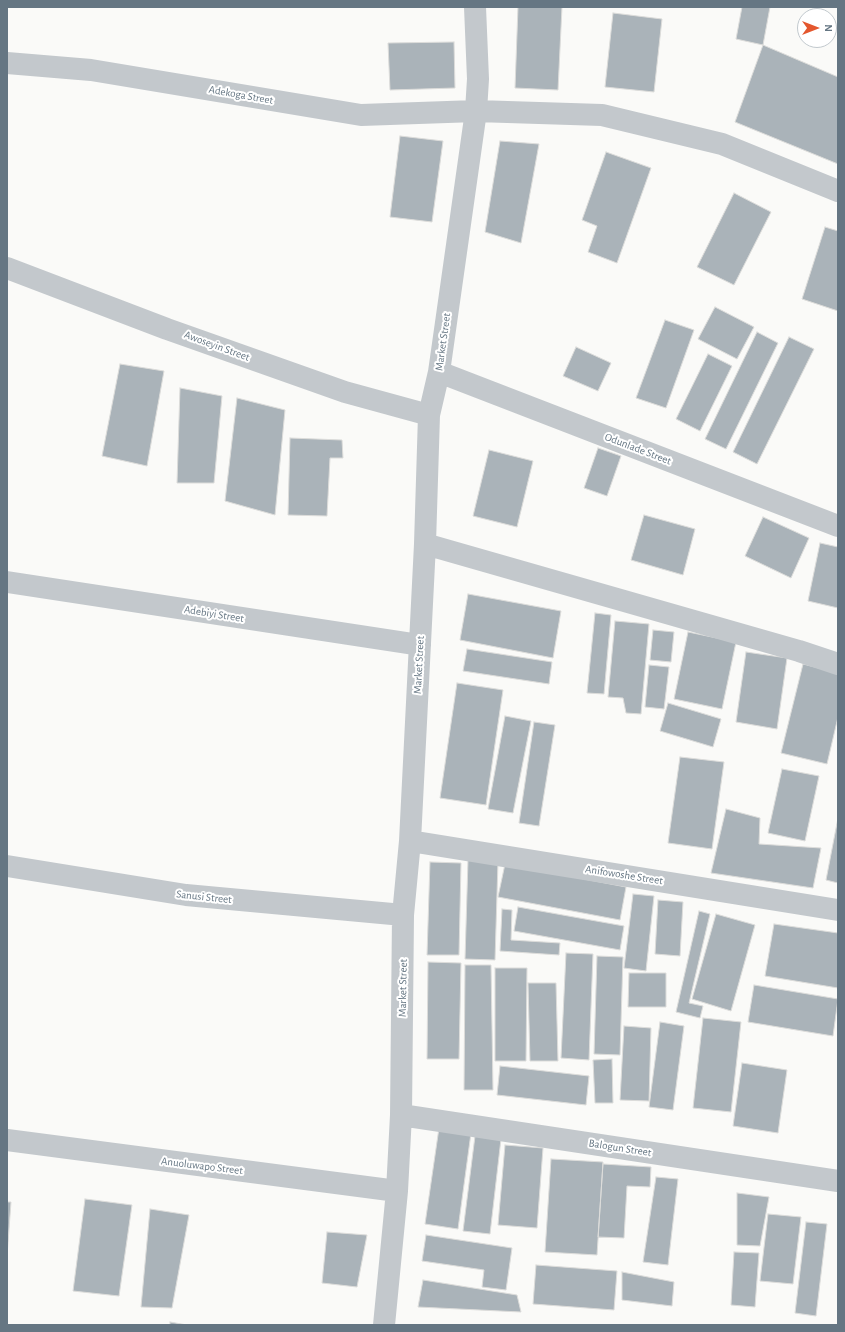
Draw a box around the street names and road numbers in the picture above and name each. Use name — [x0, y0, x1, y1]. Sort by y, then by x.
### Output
street label: Adekoga Street — [208, 83, 274, 107]
street label: Market Street — [432, 312, 454, 372]
street label: Awoseyin Street — [182, 328, 252, 364]
street label: Odunlade Street — [603, 430, 673, 468]
street label: Adebiyi Street — [183, 603, 245, 625]
street label: Market Street — [411, 636, 427, 694]
street label: Anifowoshe Street — [584, 862, 664, 888]
street label: Sanusi Street — [176, 888, 232, 906]
street label: Market Street — [396, 959, 410, 1017]
street label: Balogun Street — [588, 1137, 652, 1159]
street label: Anuoluwapo Street — [160, 1154, 244, 1178]

